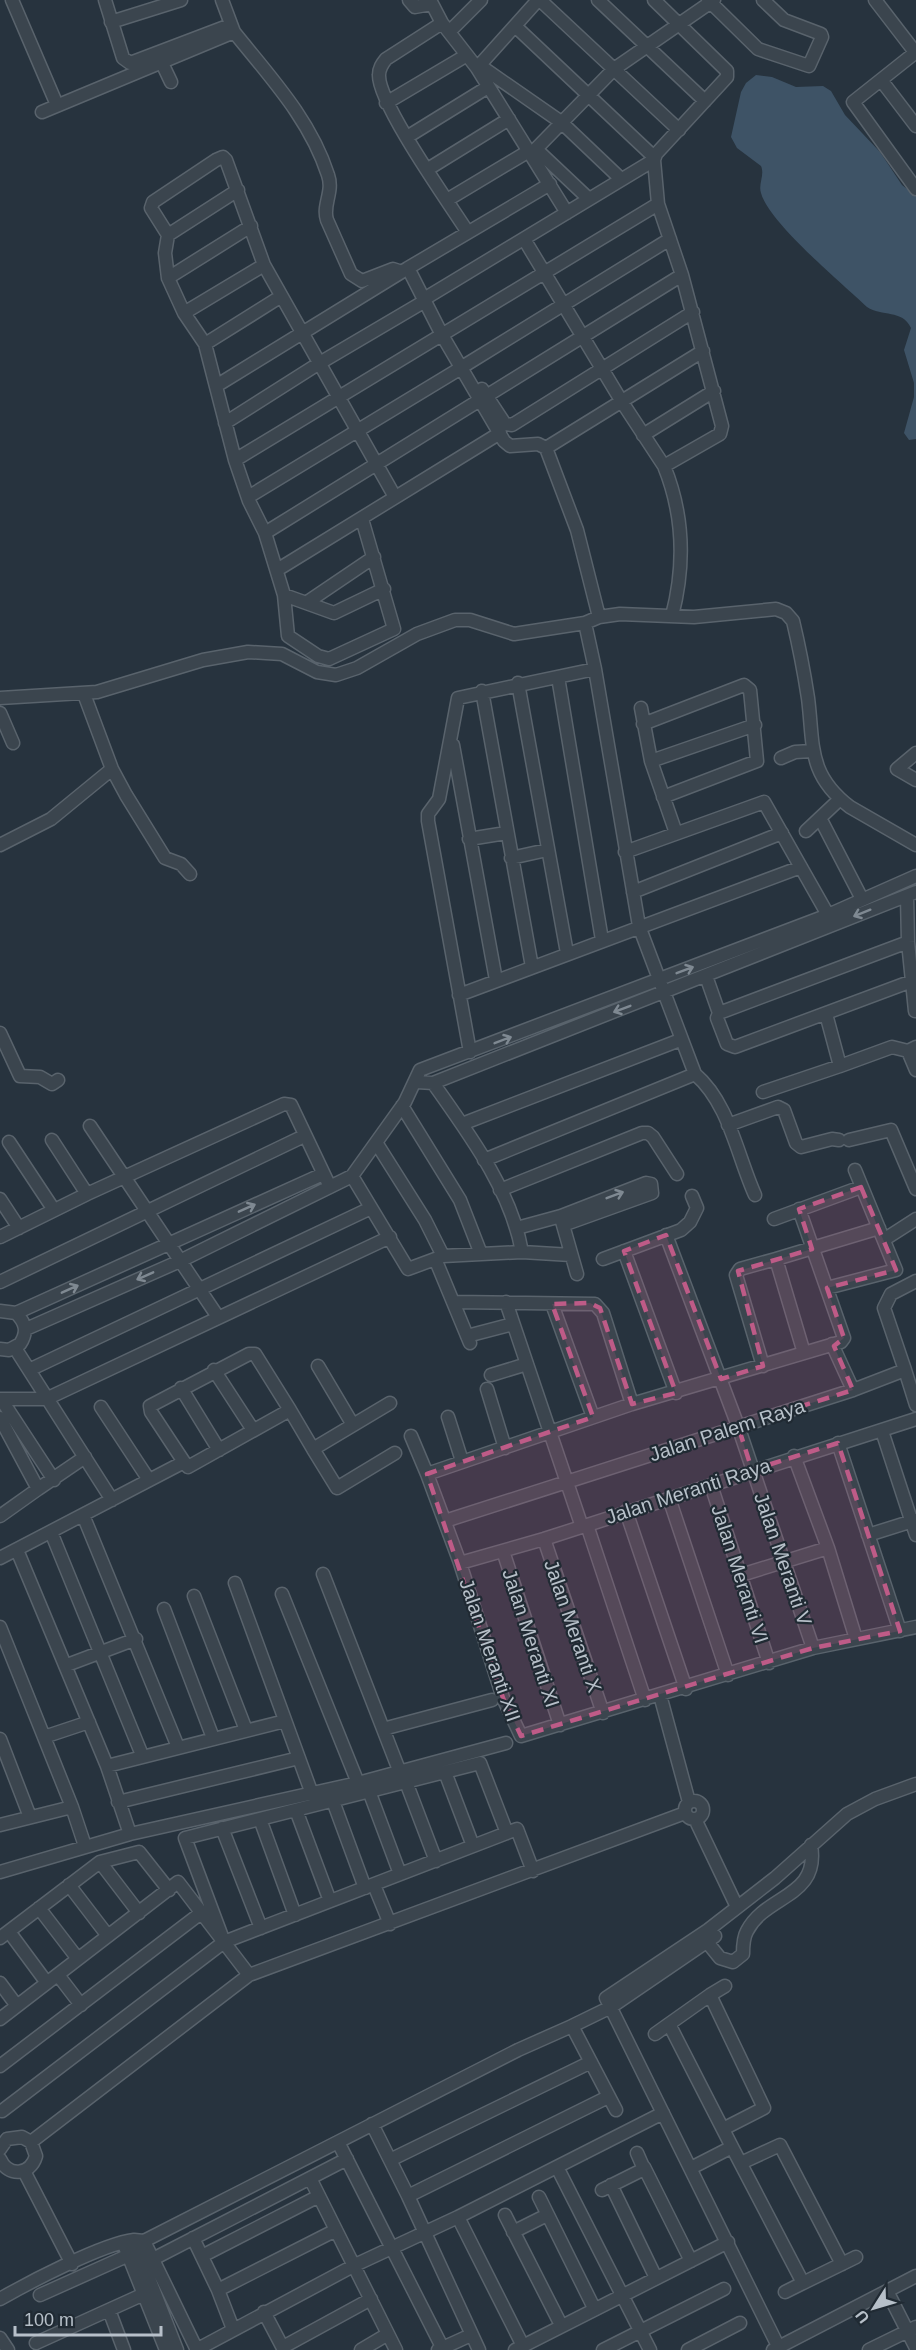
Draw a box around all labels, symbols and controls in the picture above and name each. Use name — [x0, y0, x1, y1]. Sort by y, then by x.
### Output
one-way arrow — [853, 908, 871, 919]
one-way arrow — [675, 964, 693, 975]
one-way arrow — [613, 1004, 632, 1015]
one-way arrow — [493, 1033, 511, 1044]
one-way arrow — [605, 1189, 624, 1200]
one-way arrow — [238, 1202, 256, 1213]
one-way arrow — [136, 1271, 154, 1282]
one-way arrow — [60, 1282, 78, 1294]
street label: Jalan Palem Raya — [646, 1394, 808, 1466]
street label: Jalan Meranti Raya — [603, 1454, 774, 1528]
street label: Jalan Meranti V — [750, 1490, 816, 1629]
street label: Jalan Meranti VI — [707, 1502, 773, 1646]
street label: Jalan Meranti X — [540, 1557, 606, 1695]
street label: Jalan Meranti XI — [498, 1566, 564, 1710]
street label: Jalan Meranti XII — [455, 1575, 525, 1725]
north arrow — [844, 2278, 904, 2338]
scale bar — [15, 2299, 160, 2337]
text: U — [852, 2307, 873, 2326]
text: 100 m — [24, 2310, 74, 2330]

